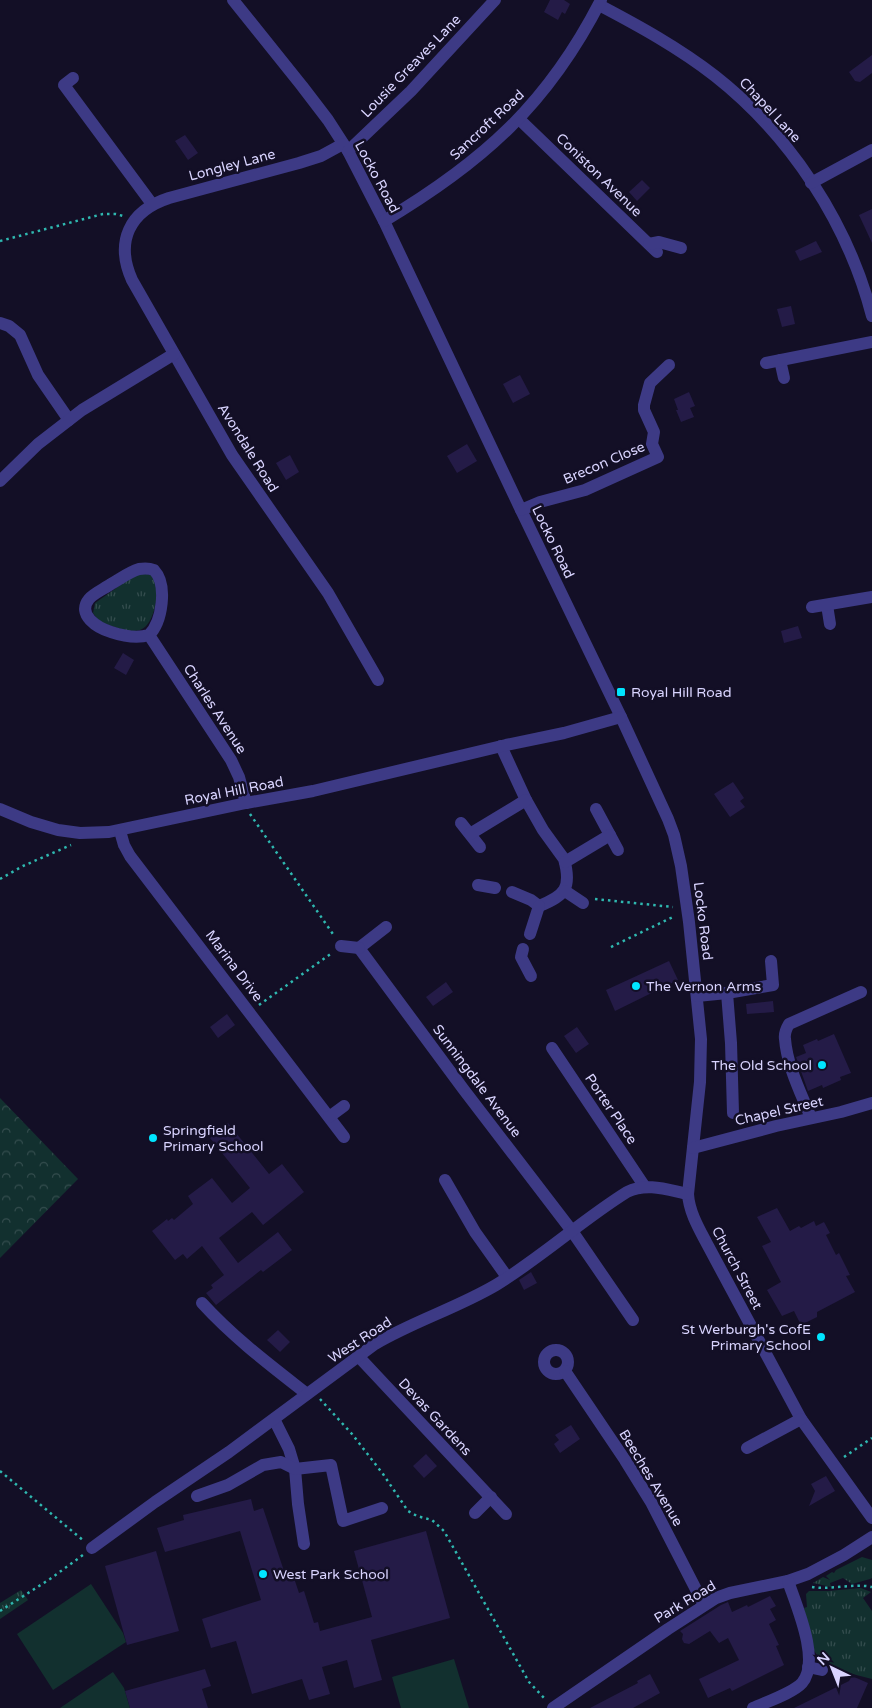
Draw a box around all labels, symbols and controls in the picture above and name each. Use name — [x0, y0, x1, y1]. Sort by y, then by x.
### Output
street label: Lousie Greaves Lane — [358, 11, 464, 121]
street label: Chapel Lane — [736, 74, 804, 146]
street label: Sancroft Road — [446, 86, 528, 164]
street label: Coniston Avenue — [553, 130, 646, 220]
street label: Locko Road — [351, 138, 403, 216]
street label: Longley Lane — [187, 145, 277, 185]
street label: Avondale Road — [214, 401, 282, 495]
street label: Brecon Close — [561, 438, 647, 488]
street label: Locko Road — [528, 503, 578, 581]
street label: Charles Avenue — [180, 661, 250, 757]
place label: Royal Hill Road — [631, 684, 732, 701]
marker: Royal Hill Road — [615, 686, 627, 698]
street label: Royal Hill Road — [183, 773, 285, 809]
street label: Locko Road — [690, 881, 716, 961]
street label: Marina Drive — [202, 927, 266, 1005]
place label: The Vernon Arms — [646, 978, 762, 995]
marker: The Vernon Arms — [630, 980, 642, 992]
street label: Sunningdale Avenue — [429, 1021, 525, 1141]
place label: The Old School — [711, 1057, 812, 1074]
marker: The Old School — [816, 1059, 828, 1071]
street label: Porter Place — [581, 1071, 641, 1147]
street label: Chapel Street — [733, 1092, 825, 1129]
place label: Springfield Primary School — [163, 1122, 264, 1155]
marker: Springfield Primary School — [147, 1132, 159, 1144]
street label: Church Street — [708, 1224, 766, 1313]
street label: West Road — [325, 1313, 395, 1367]
place label: St Werburgh's CofE Primary School — [681, 1321, 811, 1354]
marker: St Werburgh's CofE Primary School — [815, 1331, 827, 1343]
street label: Devas Gardens — [395, 1375, 475, 1459]
street label: Beeches Avenue — [615, 1427, 687, 1530]
place label: West Park School — [273, 1566, 389, 1583]
marker: West Park School — [257, 1568, 269, 1580]
street label: Park Road — [651, 1577, 719, 1627]
north arrow — [807, 1643, 857, 1693]
text: N — [814, 1649, 833, 1669]

